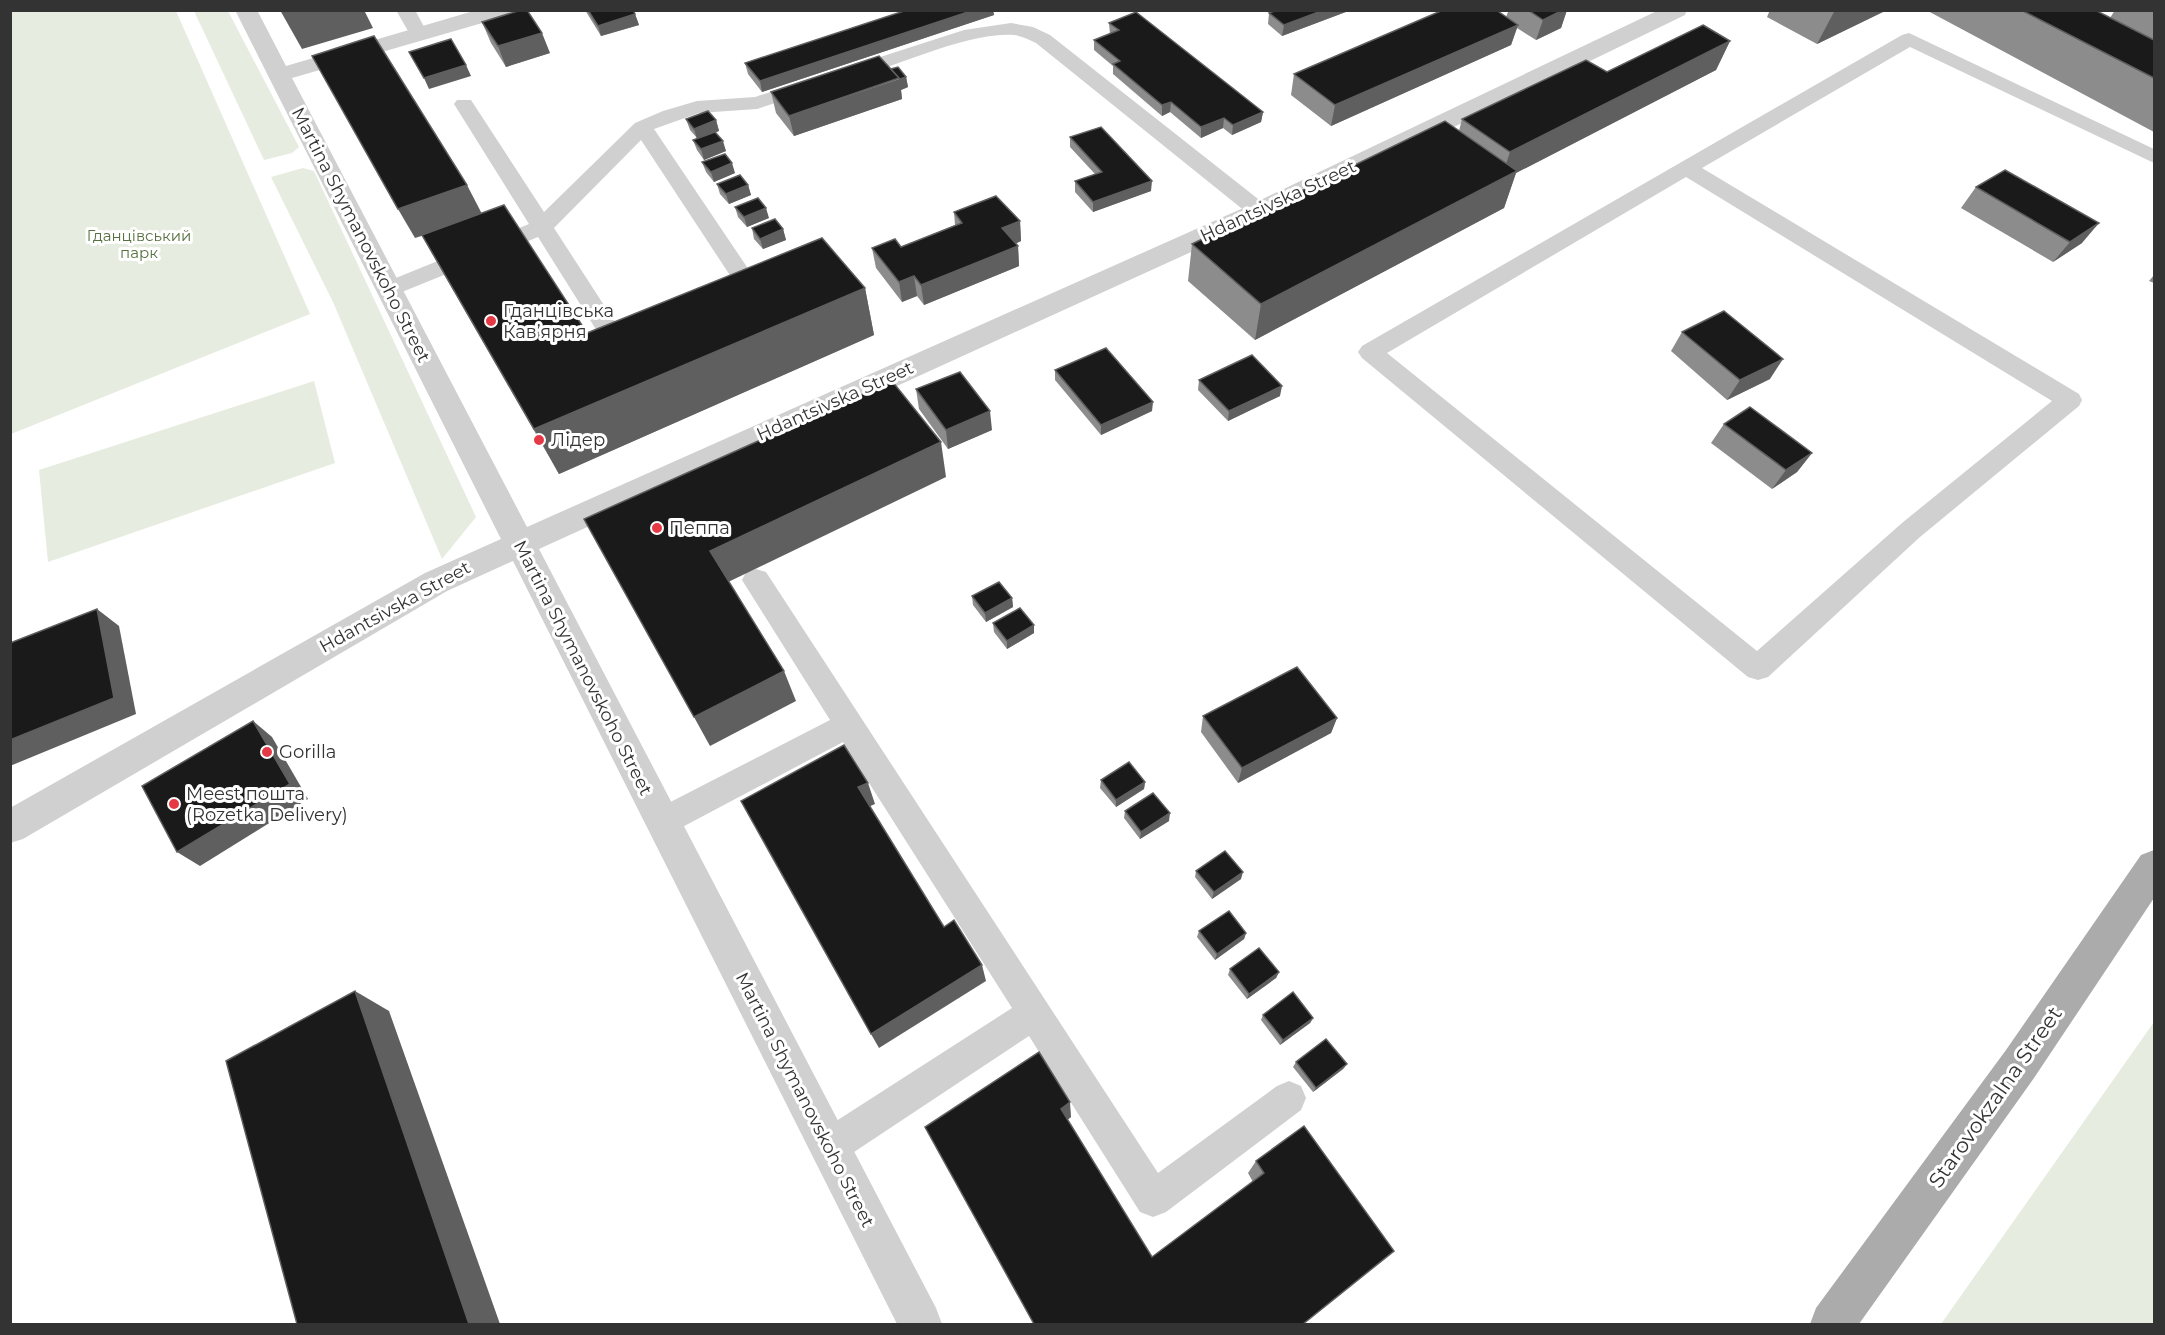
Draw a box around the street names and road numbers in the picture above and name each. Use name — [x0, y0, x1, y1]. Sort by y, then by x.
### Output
street label: Martina Shymanovskoho Street — [287, 104, 435, 366]
street label: Hdantsivska Street — [1197, 155, 1359, 247]
street label: Hdantsivska Street — [753, 357, 917, 445]
street label: Martina Shymanovskoho Street — [509, 537, 657, 799]
street label: Hdantsivska Street — [316, 556, 474, 658]
street label: Martina Shymanovskoho Street — [731, 969, 879, 1231]
street label: Starovokzalna Street — [1923, 1002, 2067, 1192]

